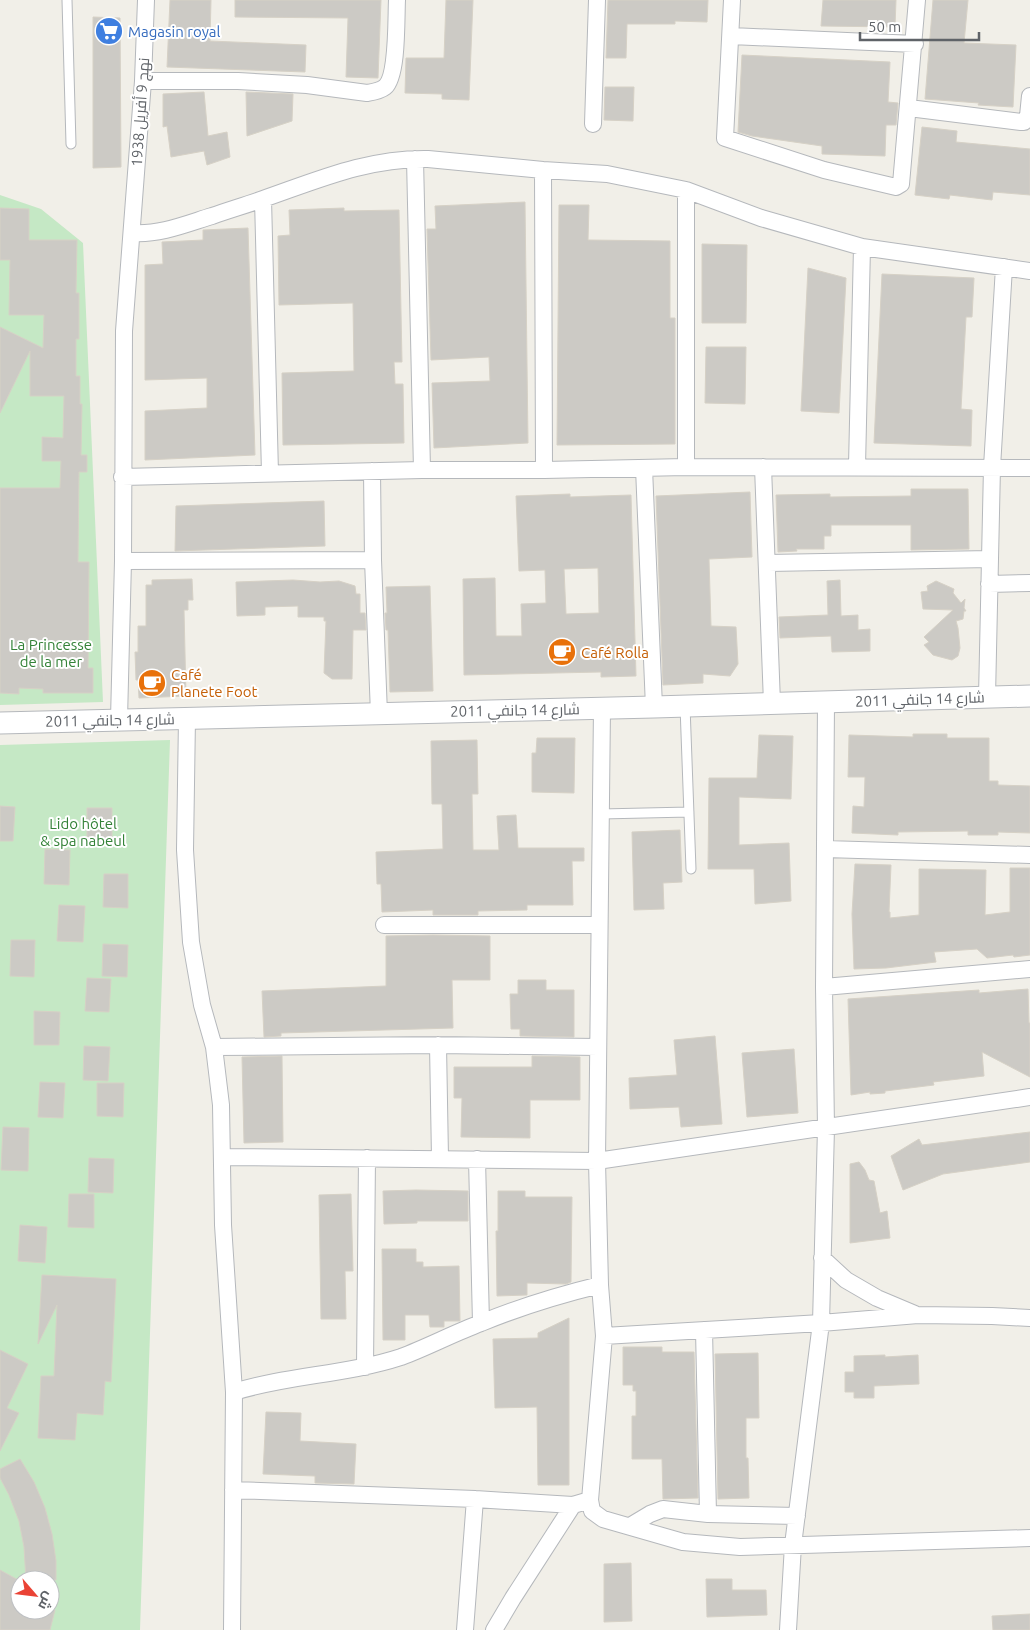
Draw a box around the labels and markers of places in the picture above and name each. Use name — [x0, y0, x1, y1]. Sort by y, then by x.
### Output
supermarket icon: Magasin royal — [94, 16, 124, 46]
place label: Magasin royal — [128, 23, 221, 40]
cafe icon: Café Rolla — [547, 637, 577, 667]
place label: Café Rolla — [581, 644, 649, 661]
place label: Café Planete Foot — [171, 666, 257, 700]
cafe icon: Café Planete Foot — [137, 668, 167, 698]

